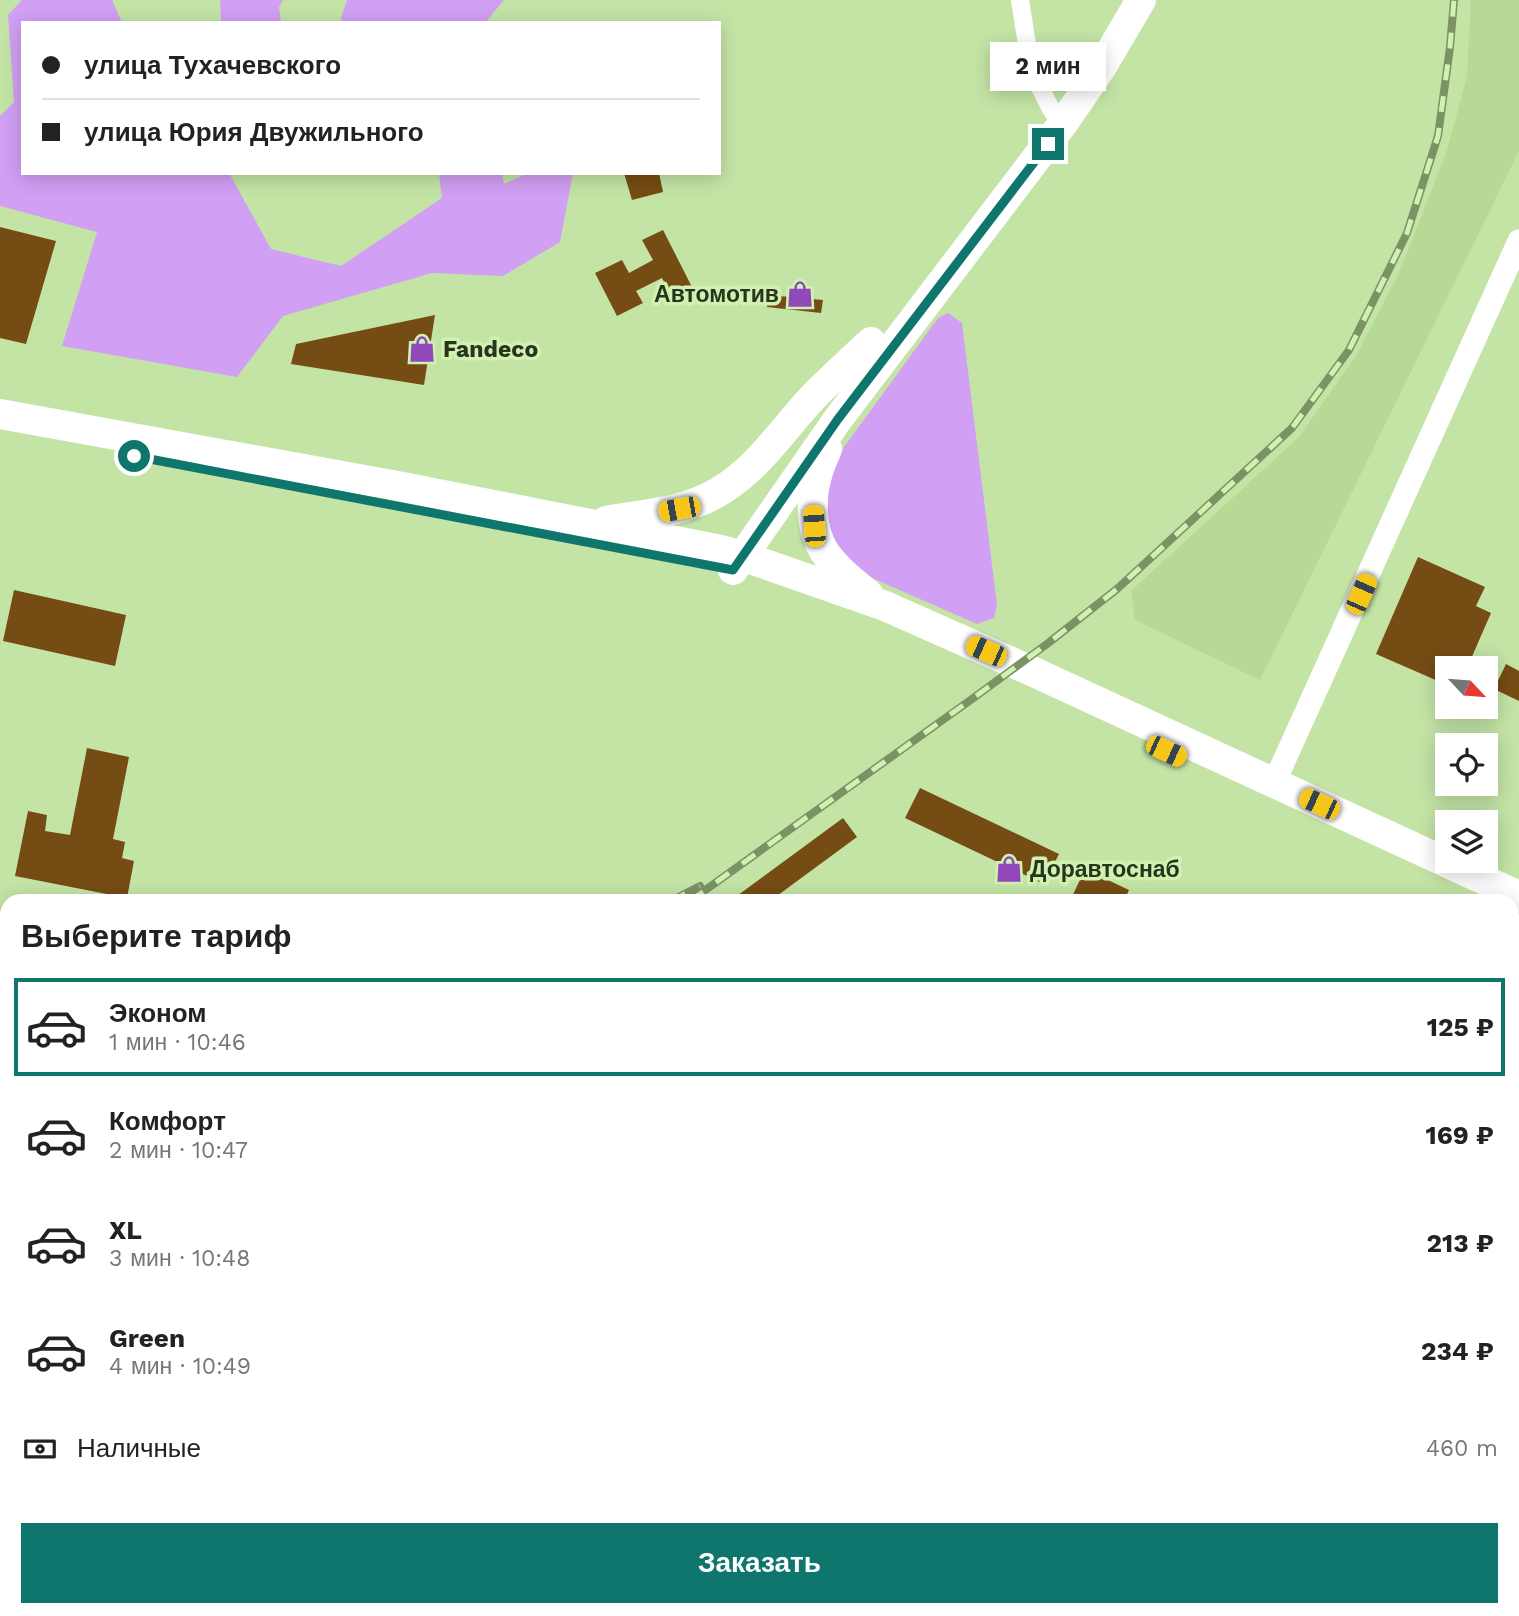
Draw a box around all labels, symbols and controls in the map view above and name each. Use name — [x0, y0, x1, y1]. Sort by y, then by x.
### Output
callout: 2 мин — [990, 43, 1106, 92]
text: улица Тухачевского — [84, 50, 341, 80]
text: 2 мин — [1015, 53, 1081, 80]
text: улица Юрия Двужильного — [84, 117, 424, 147]
route end — [1032, 128, 1064, 160]
shop icon: Автомотив — [785, 279, 815, 309]
place label: Автомотив — [654, 281, 779, 308]
shop icon: Fandeco — [407, 334, 437, 364]
place label: Fandeco — [443, 336, 538, 363]
route start — [118, 440, 150, 472]
car — [657, 495, 702, 523]
car — [803, 504, 826, 548]
car — [1343, 571, 1380, 617]
car — [963, 633, 1010, 669]
north arrow — [1435, 656, 1498, 719]
map controls — [1435, 656, 1498, 873]
car — [1143, 733, 1190, 769]
button: locate — [1435, 733, 1498, 796]
car — [1296, 786, 1343, 822]
button: layers — [1435, 810, 1498, 873]
shop icon: Доравтоснаб — [994, 854, 1024, 884]
place label: Доравтоснаб — [1030, 856, 1180, 883]
text: Выберите тариф — [21, 917, 292, 955]
icon: car — [25, 996, 88, 1059]
text: Эконом — [109, 998, 207, 1028]
text: 125 ₽ — [1427, 1012, 1494, 1042]
text: 1 мин · 10:46 — [109, 1029, 246, 1056]
icon: car — [25, 1104, 88, 1167]
text: Комфорт — [109, 1106, 226, 1136]
text: 169 ₽ — [1425, 1120, 1494, 1150]
text: 2 мин · 10:47 — [109, 1137, 248, 1164]
icon: car — [25, 1212, 88, 1275]
text: XL — [109, 1215, 142, 1245]
text: 213 ₽ — [1427, 1228, 1494, 1258]
text: 3 мин · 10:48 — [109, 1245, 250, 1272]
icon: car — [25, 1320, 88, 1383]
text: Green — [109, 1323, 185, 1353]
text: 234 ₽ — [1421, 1336, 1494, 1366]
text: 4 мин · 10:49 — [109, 1353, 251, 1380]
icon: cash — [21, 1430, 59, 1468]
text: Наличные — [77, 1433, 201, 1463]
text: 460 m — [1426, 1435, 1498, 1462]
button: Заказать — [21, 1523, 1498, 1603]

